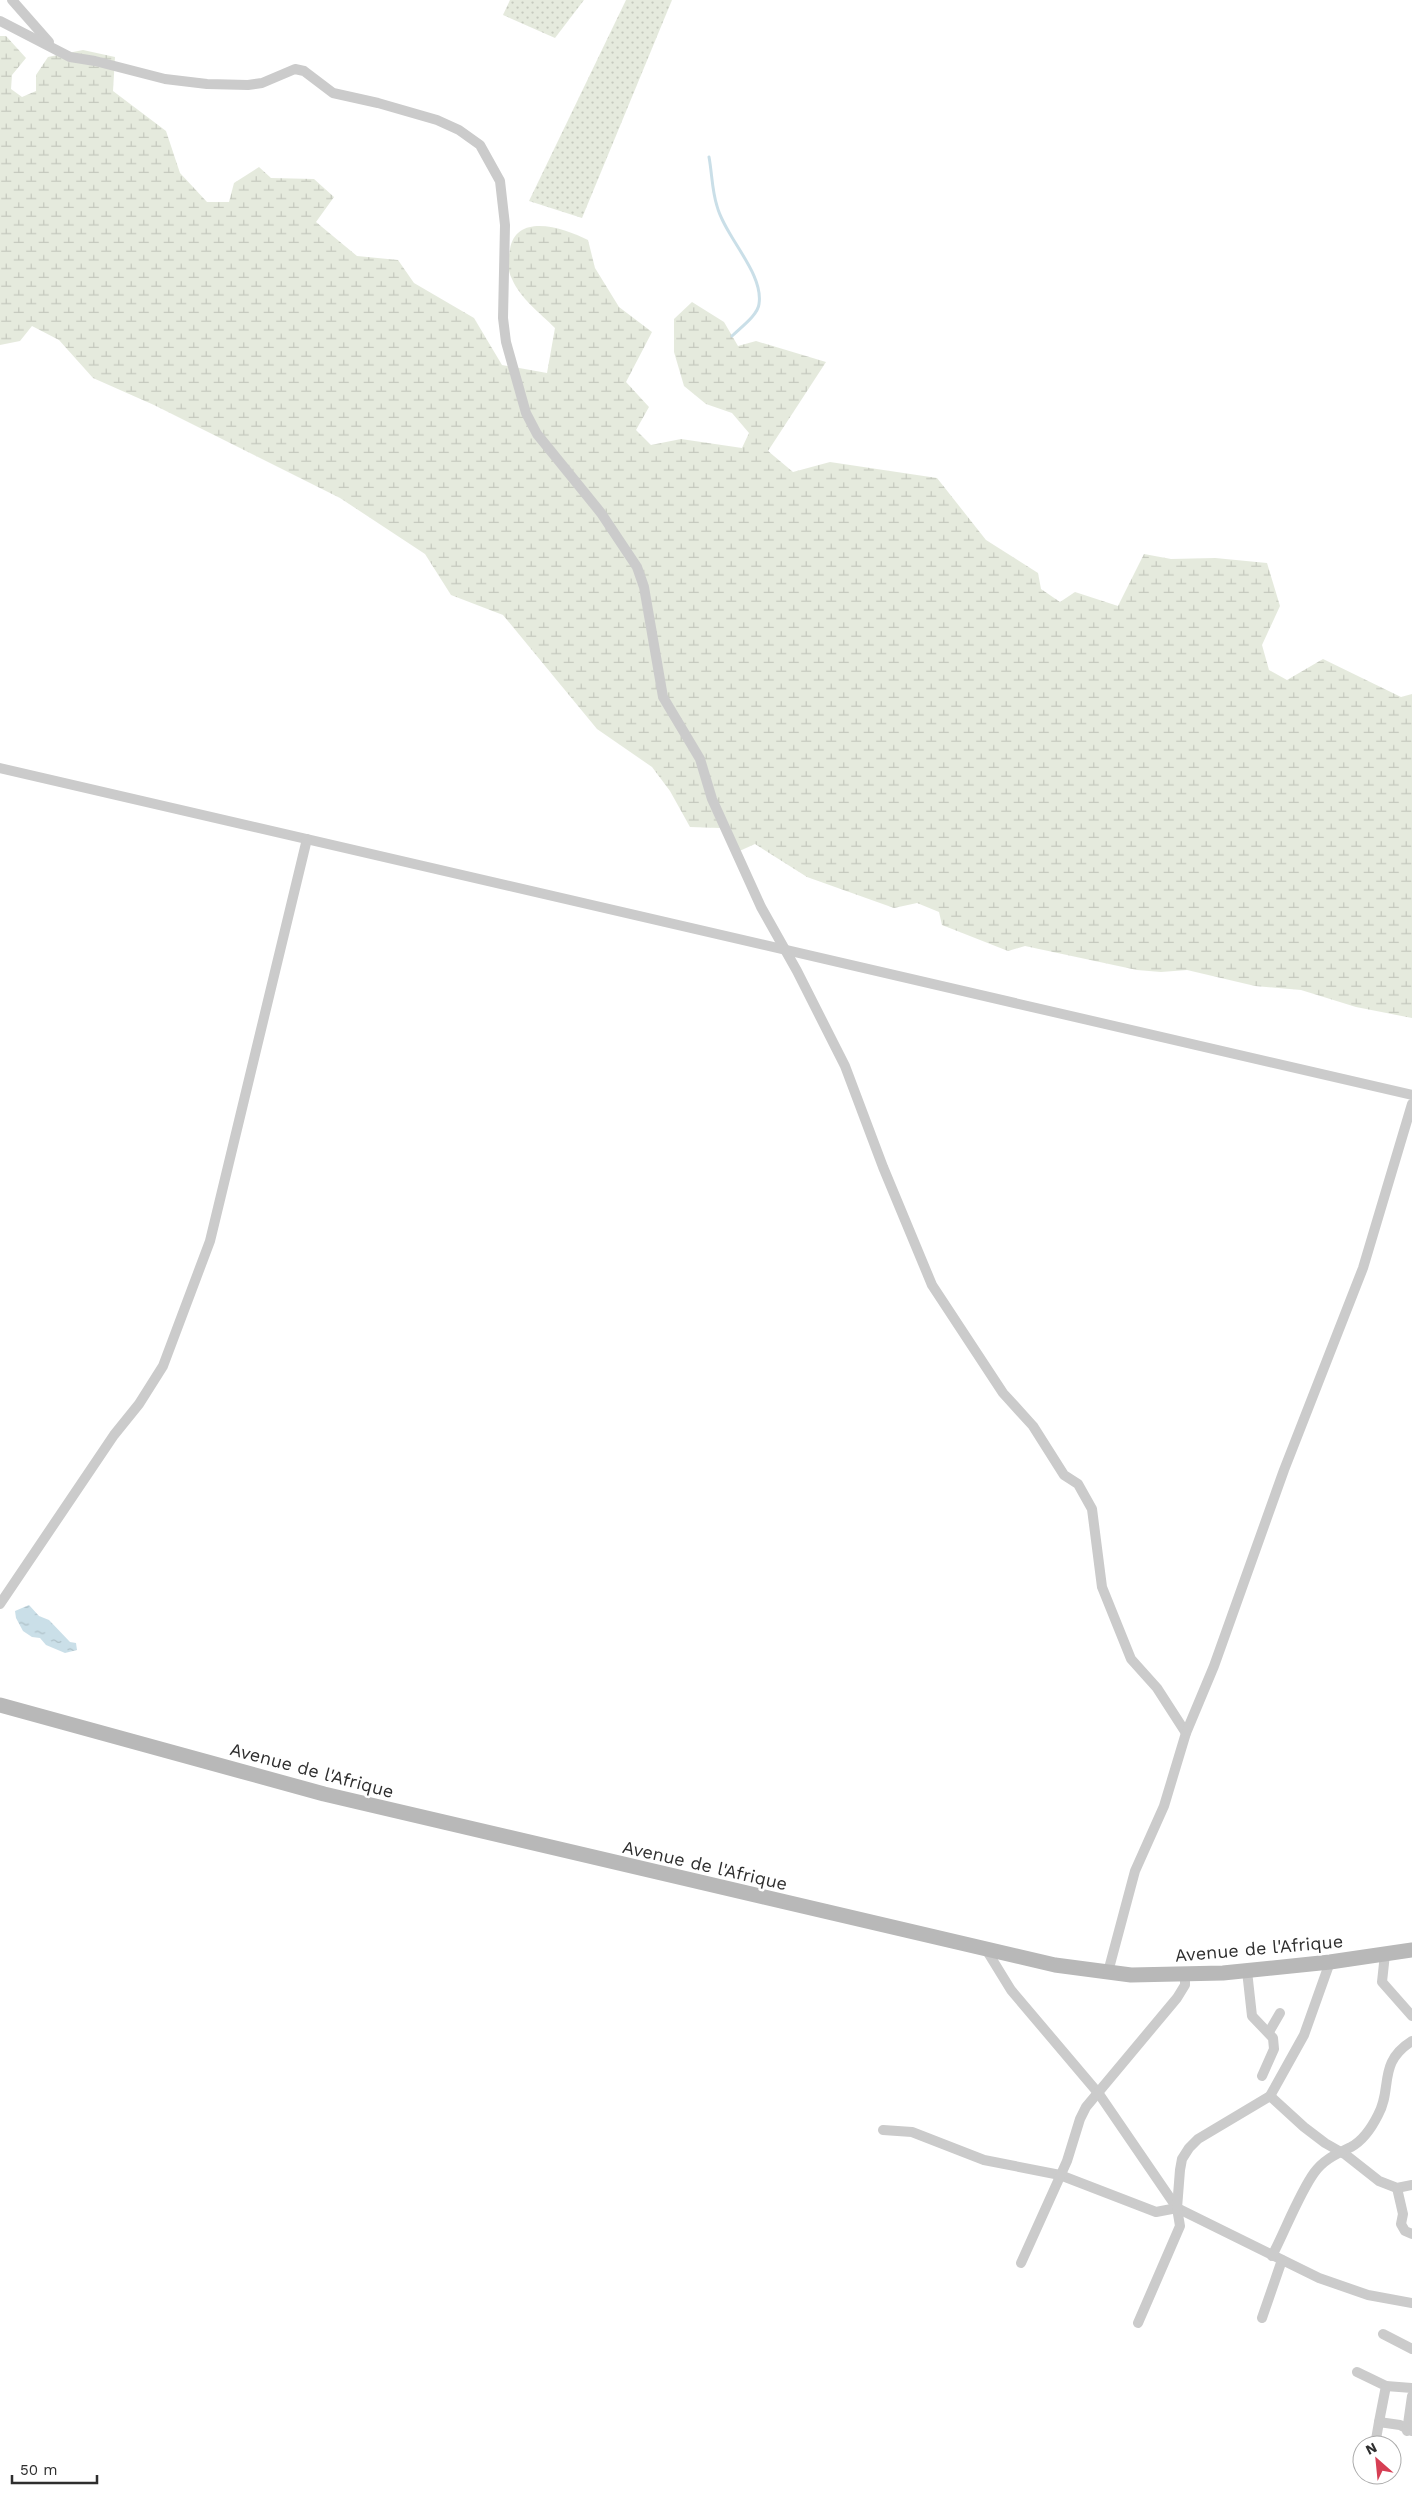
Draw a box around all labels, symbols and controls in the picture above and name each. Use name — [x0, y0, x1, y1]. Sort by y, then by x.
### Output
street label: Avenue de l'Afrique — [228, 1738, 396, 1802]
street label: Avenue de l'Afrique — [621, 1836, 789, 1894]
street label: Avenue de l'Afrique — [1174, 1930, 1344, 1966]
north arrow — [1352, 2435, 1402, 2485]
text: N — [1363, 2439, 1379, 2458]
scale bar — [12, 2452, 98, 2484]
text: 50 m — [20, 2461, 57, 2479]

